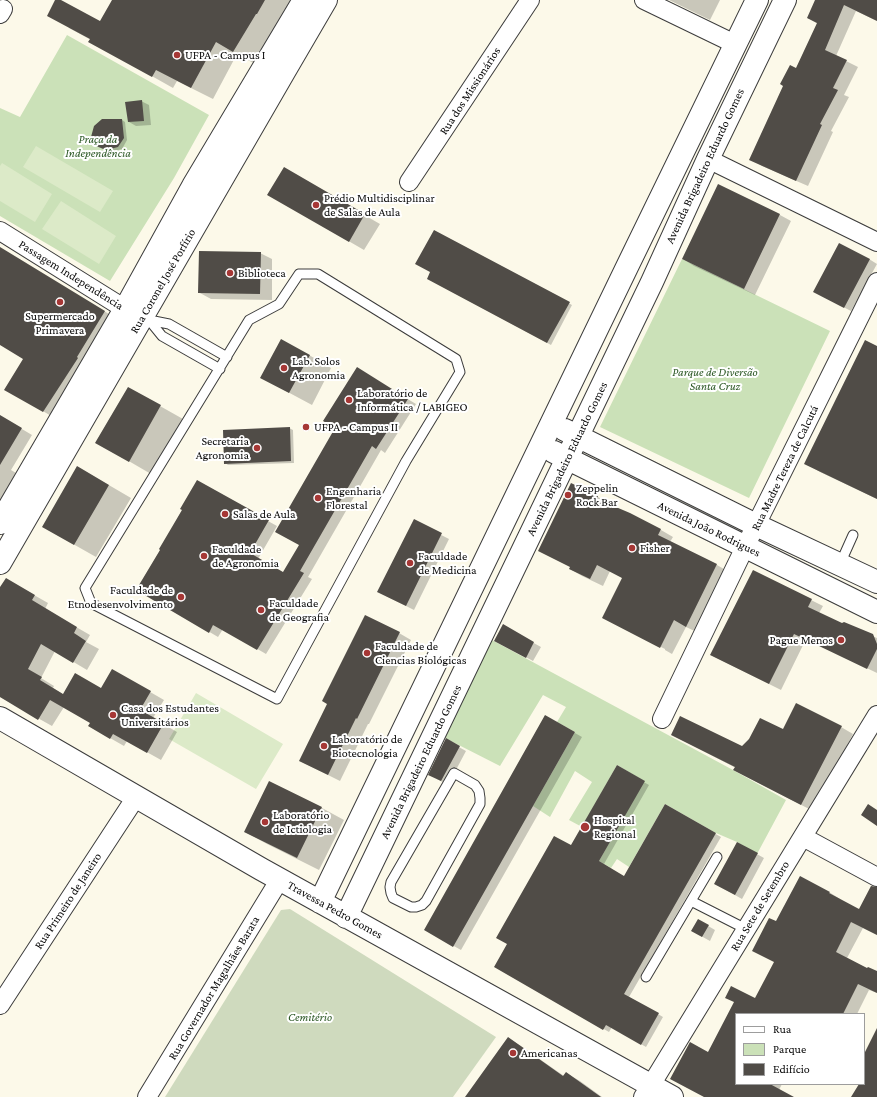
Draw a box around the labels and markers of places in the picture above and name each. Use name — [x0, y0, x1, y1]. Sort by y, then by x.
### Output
place label: UFPA - Campus I — [185, 48, 265, 62]
marker: UFPA - Campus I — [172, 50, 182, 60]
place label: Prédio Multidisciplinar de Salas de Aula — [324, 191, 435, 219]
marker: Prédio Multidisciplinar de Salas de Aula — [311, 200, 321, 210]
place label: Biblioteca — [238, 266, 286, 280]
marker: Biblioteca — [225, 268, 235, 278]
marker: Supermercado Primavera — [55, 297, 65, 307]
place label: Supermercado Primavera — [25, 309, 95, 337]
place label: Lab. Solos Agronomia — [292, 354, 345, 382]
marker: Lab. Solos Agronomia — [279, 363, 289, 373]
place label: Laboratório de Informática / LABIGEO — [357, 386, 468, 414]
marker: Laboratório de Informática / LABIGEO — [344, 395, 354, 405]
place label: UFPA - Campus II — [314, 420, 398, 434]
marker: UFPA - Campus II — [301, 422, 311, 432]
place label: Secretaria Agronomia — [196, 434, 249, 462]
marker: Secretaria Agronomia — [252, 443, 262, 453]
place label: Zeppelin Rock Bar — [576, 481, 618, 509]
place label: Engenharia Florestal — [326, 484, 381, 512]
marker: Zeppelin Rock Bar — [563, 490, 573, 500]
marker: Engenharia Florestal — [313, 493, 323, 503]
place label: Salas de Aula — [233, 507, 295, 521]
marker: Salas de Aula — [220, 509, 230, 519]
place label: Fisher — [640, 541, 670, 555]
place label: Faculdade de Agronomia — [212, 542, 279, 570]
marker: Fisher — [627, 543, 637, 553]
place label: Faculdade de Medicina — [418, 549, 477, 577]
marker: Faculdade de Agronomia — [199, 551, 209, 561]
marker: Faculdade de Medicina — [405, 558, 415, 568]
place label: Faculdade de Etnodesenvolvimento — [68, 583, 173, 611]
marker: Faculdade de Etnodesenvolvimento — [176, 592, 186, 602]
place label: Faculdade de Geografia — [269, 596, 329, 624]
marker: Faculdade de Geografia — [256, 605, 266, 615]
place label: Pague Menos — [770, 633, 833, 647]
marker: Pague Menos — [836, 635, 846, 645]
place label: Faculdade de Ciencias Biológicas — [375, 639, 467, 667]
marker: Faculdade de Ciencias Biológicas — [362, 648, 372, 658]
place label: Casa dos Estudantes Universitários — [121, 701, 219, 729]
marker: Casa dos Estudantes Universitários — [108, 710, 118, 720]
place label: Laboratório de Biotecnologia — [332, 732, 402, 760]
marker: Laboratório de Biotecnologia — [319, 741, 329, 751]
place label: Laboratório de Ictiologia — [273, 808, 332, 836]
place label: Hospital Regional — [594, 813, 636, 841]
marker: Laboratório de Ictiologia — [260, 817, 270, 827]
marker: Hospital Regional — [579, 821, 591, 833]
place label: Americanas — [521, 1046, 577, 1060]
marker: Americanas — [508, 1048, 518, 1058]

